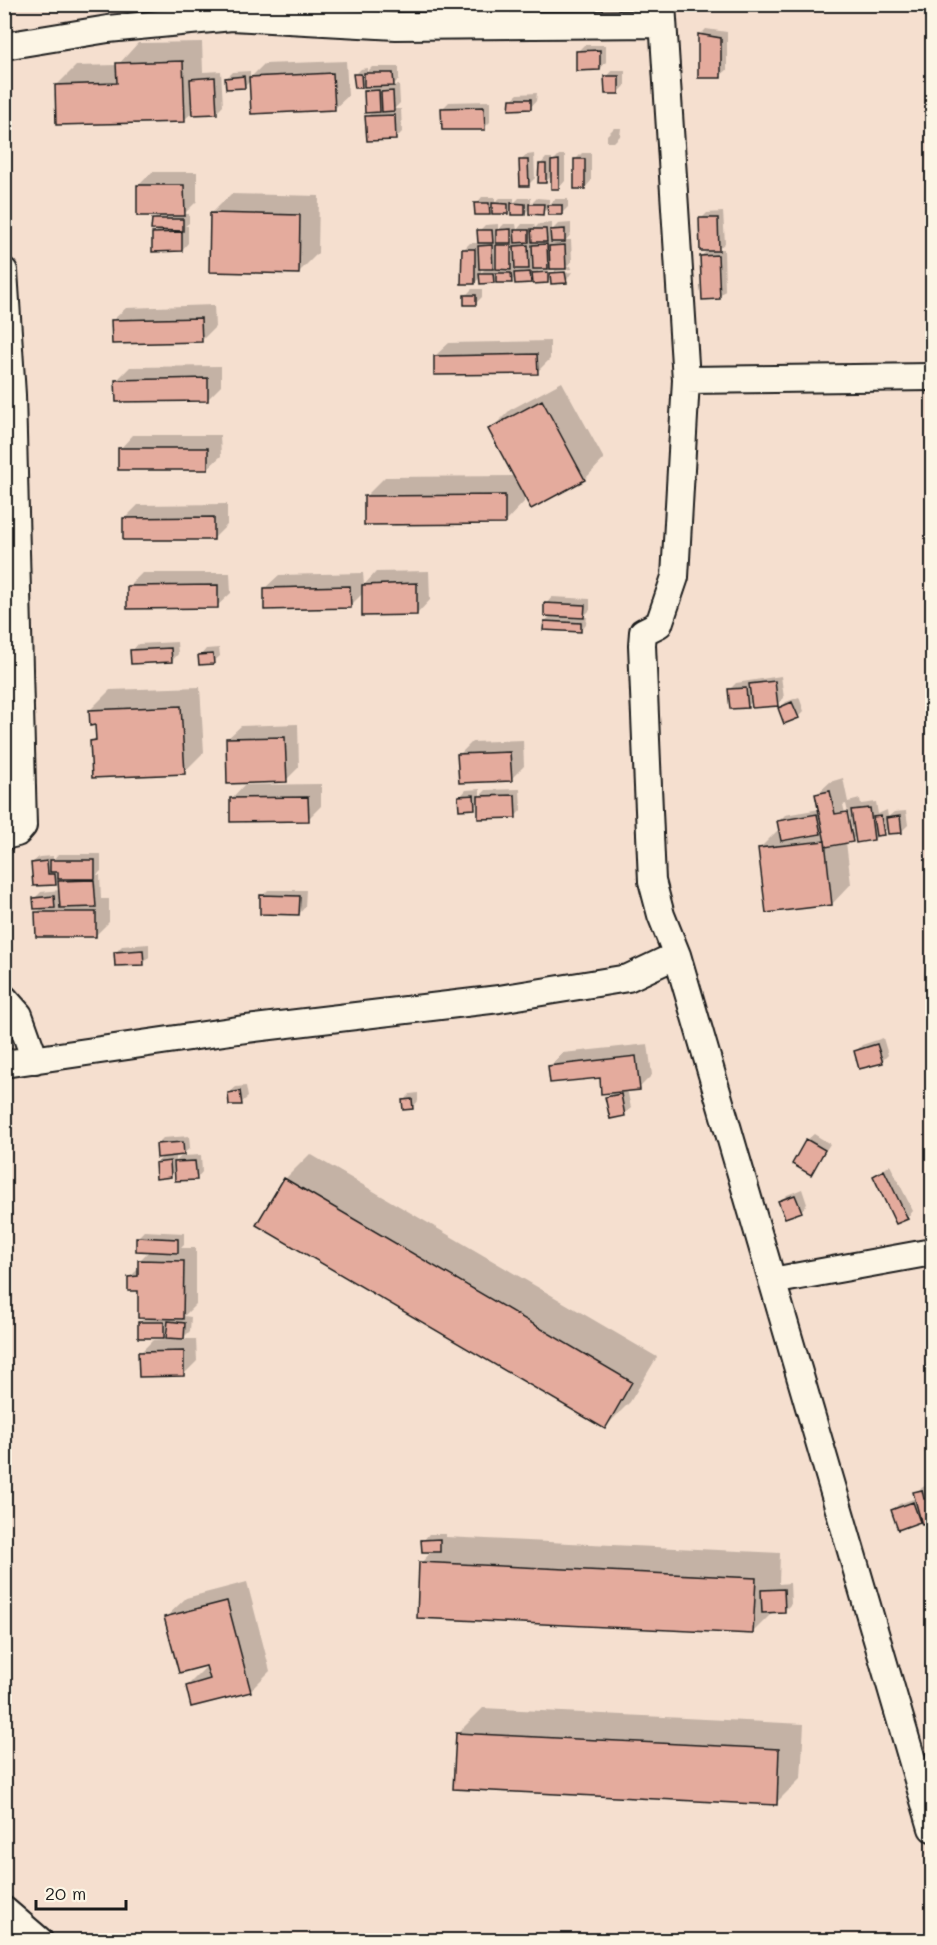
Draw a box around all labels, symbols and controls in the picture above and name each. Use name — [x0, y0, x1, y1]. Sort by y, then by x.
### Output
scale bar — [36, 1873, 126, 1911]
text: 20 m — [45, 1881, 86, 1905]

